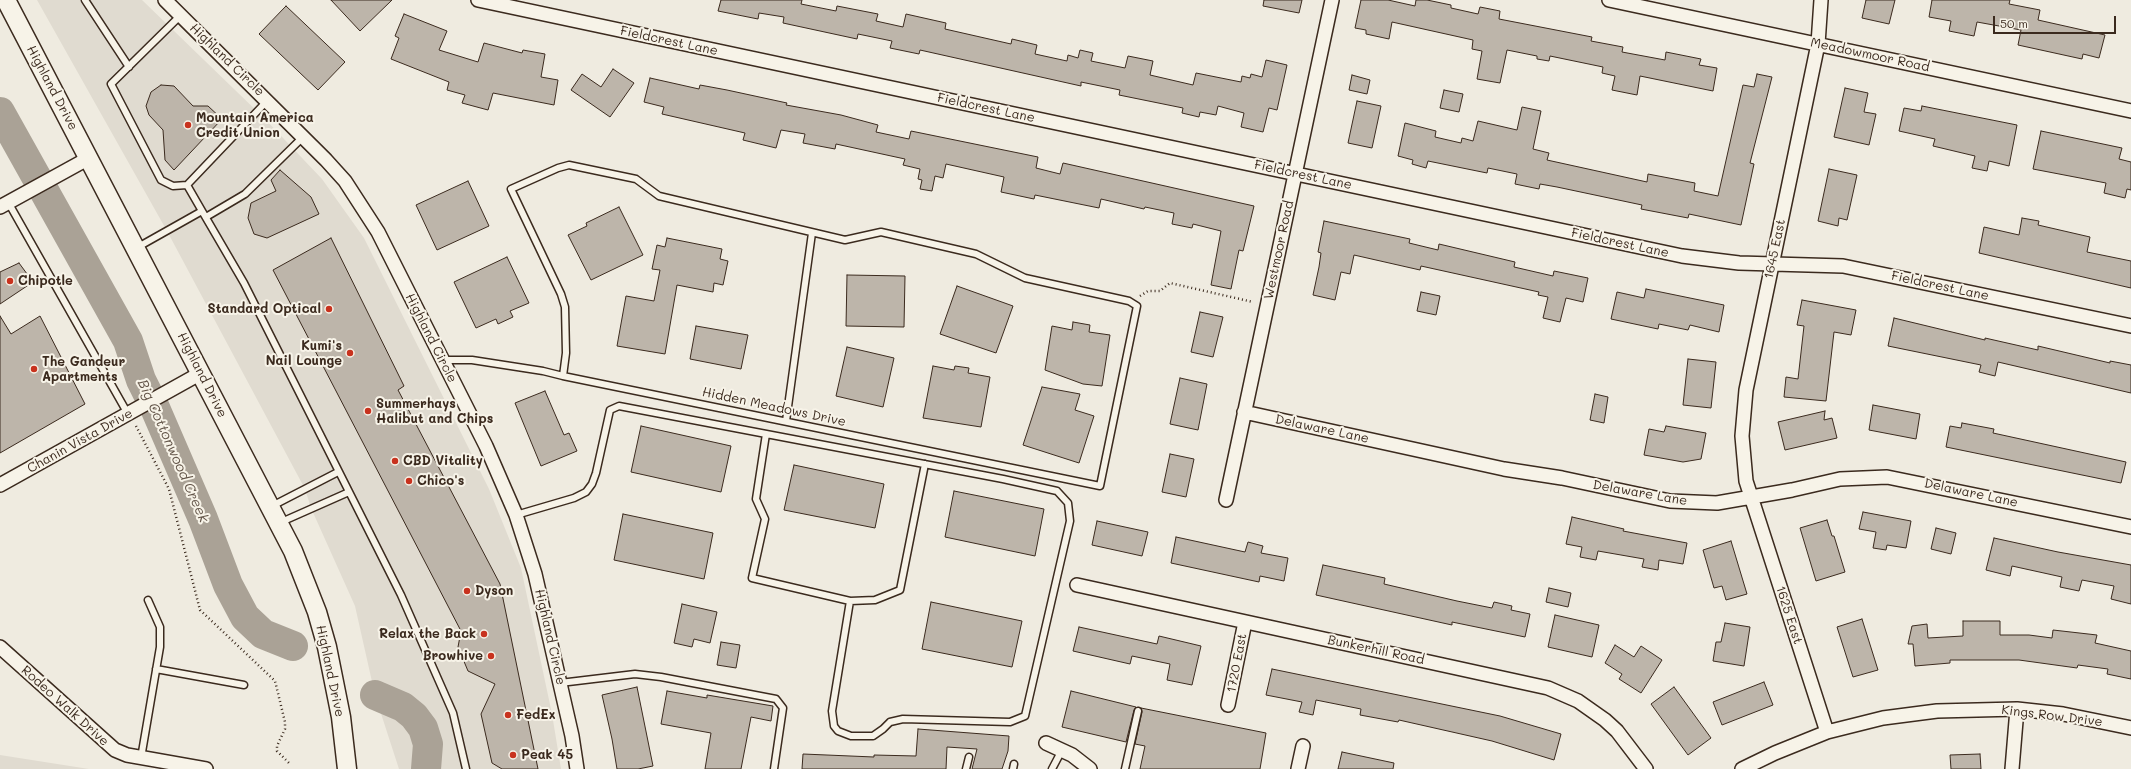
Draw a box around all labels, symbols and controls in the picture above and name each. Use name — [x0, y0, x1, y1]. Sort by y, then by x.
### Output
scale bar — [1995, 8, 2118, 34]
text: 50 m — [2000, 15, 2028, 31]
street label: Highland Circle — [186, 20, 268, 100]
street label: Fieldcrest Lane — [619, 23, 719, 59]
street label: Meadowmoor Road — [1809, 35, 1931, 75]
street label: Highland Drive — [23, 43, 81, 133]
street label: Fieldcrest Lane — [936, 90, 1036, 126]
place label: Mountain America Credit Union — [196, 110, 314, 141]
marker: Mountain America Credit Union — [183, 120, 193, 130]
street label: Fieldcrest Lane — [1253, 157, 1353, 193]
street label: Westmoor Road — [1261, 199, 1297, 301]
street label: 1645 East — [1761, 218, 1789, 280]
street label: Fieldcrest Lane — [1570, 225, 1670, 261]
street label: Fieldcrest Lane — [1890, 268, 1990, 304]
place label: Chipotle — [18, 273, 73, 289]
marker: Chipotle — [5, 276, 15, 286]
street label: Highland Circle — [402, 291, 460, 385]
place label: Standard Optical — [208, 301, 321, 317]
marker: Standard Optical — [324, 304, 334, 314]
street label: Highland Drive — [174, 330, 230, 420]
place label: Kumi's Nail Lounge — [266, 338, 342, 369]
marker: Kumi's Nail Lounge — [345, 348, 355, 358]
place label: The Gandeur Apartments — [42, 354, 125, 385]
marker: The Gandeur Apartments — [29, 364, 39, 374]
water label: Big Cottonwood Creek — [134, 377, 212, 525]
street label: Hidden Meadows Drive — [701, 384, 847, 430]
place label: Summerhays Halibut and Chips — [376, 396, 493, 427]
street label: Chanin Vista Drive — [25, 406, 135, 476]
marker: Summerhays Halibut and Chips — [363, 406, 373, 416]
street label: Delaware Lane — [1274, 411, 1370, 447]
place label: CBD Vitality — [403, 453, 483, 469]
marker: CBD Vitality — [390, 456, 400, 466]
place label: Chico's — [417, 473, 464, 489]
street label: Delaware Lane — [1923, 475, 2019, 511]
marker: Chico's — [404, 476, 414, 486]
street label: Delaware Lane — [1592, 477, 1688, 509]
place label: Dyson — [475, 583, 513, 599]
street label: 1625 East — [1772, 584, 1806, 646]
marker: Dyson — [462, 586, 472, 596]
street label: Highland Circle — [531, 588, 569, 686]
street label: Highland Drive — [313, 624, 347, 718]
place label: Relax the Back — [379, 626, 476, 642]
marker: Relax the Back — [479, 629, 489, 639]
street label: 1720 East — [1224, 632, 1250, 694]
street label: Bunkerhill Road — [1326, 632, 1426, 668]
place label: Browhive — [423, 648, 483, 664]
marker: Browhive — [486, 651, 496, 661]
street label: Rodeo Walk Drive — [18, 663, 112, 749]
street label: Kings Row Drive — [2001, 702, 2103, 730]
place label: FedEx — [516, 707, 555, 723]
marker: FedEx — [503, 710, 513, 720]
place label: Peak 45 — [521, 747, 573, 763]
marker: Peak 45 — [508, 750, 518, 760]

